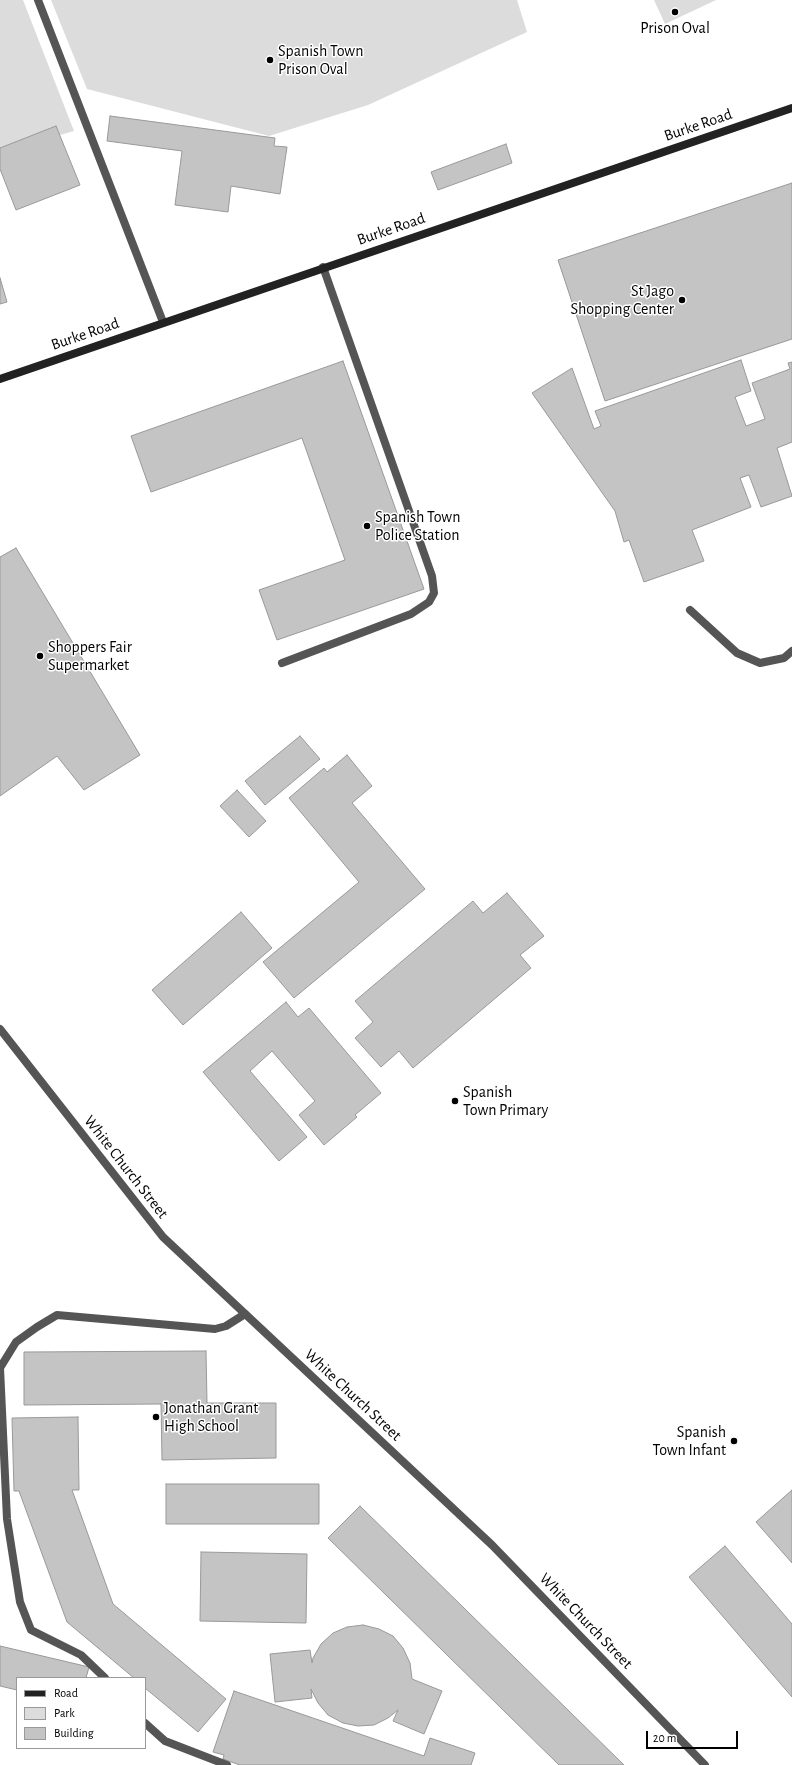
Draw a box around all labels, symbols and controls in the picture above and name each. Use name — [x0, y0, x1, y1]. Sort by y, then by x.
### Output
marker: Prison Oval — [670, 7, 680, 17]
place label: Prison Oval — [640, 18, 710, 38]
place label: Spanish Town Prison Oval — [278, 41, 363, 79]
marker: Spanish Town Prison Oval — [265, 55, 275, 65]
street label: Burke Road — [661, 104, 735, 146]
street label: Burke Road — [354, 208, 428, 250]
place label: St Jago Shopping Center — [571, 281, 674, 319]
marker: St Jago Shopping Center — [677, 295, 687, 305]
street label: Burke Road — [48, 313, 122, 355]
place label: Spanish Town Police Station — [375, 507, 460, 545]
marker: Spanish Town Police Station — [362, 521, 372, 531]
place label: Shoppers Fair Supermarket — [48, 637, 132, 675]
marker: Shoppers Fair Supermarket — [35, 651, 45, 661]
place label: Spanish Town Primary — [463, 1082, 548, 1120]
marker: Spanish Town Primary — [450, 1096, 460, 1106]
street label: White Church Street — [80, 1112, 172, 1222]
street label: White Church Street — [300, 1345, 406, 1445]
place label: Jonathan Grant High School — [164, 1398, 258, 1436]
marker: Jonathan Grant High School — [151, 1412, 161, 1422]
place label: Spanish Town Infant — [652, 1422, 726, 1460]
marker: Spanish Town Infant — [729, 1436, 739, 1446]
street label: White Church Street — [535, 1569, 637, 1673]
legend — [16, 1677, 146, 1749]
text: Road — [54, 1687, 78, 1699]
text: Park — [54, 1707, 75, 1719]
scale bar — [648, 1723, 740, 1749]
text: Building — [54, 1727, 94, 1739]
text: 20 m — [653, 1732, 676, 1744]

